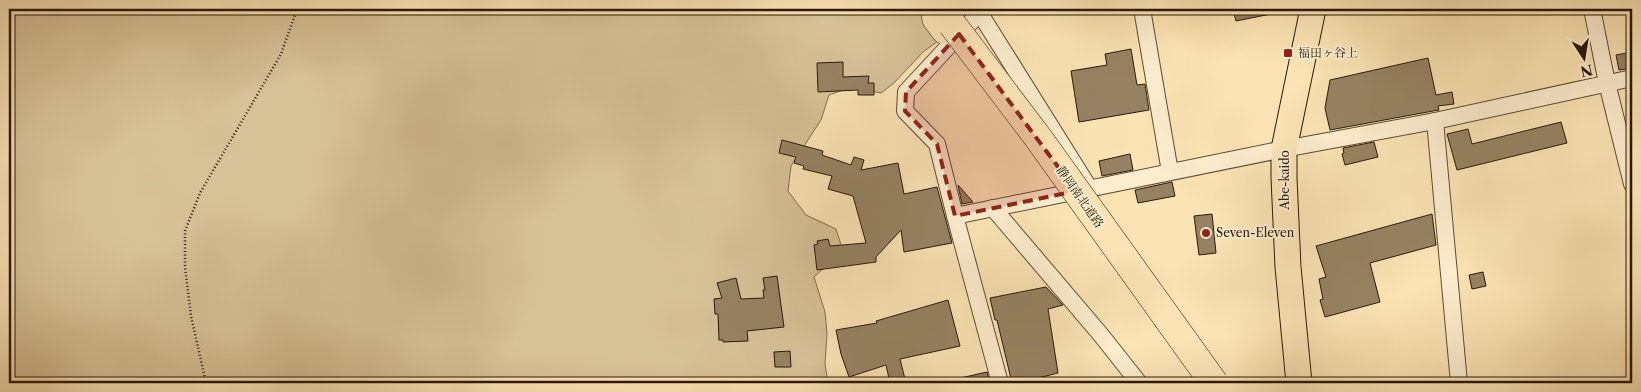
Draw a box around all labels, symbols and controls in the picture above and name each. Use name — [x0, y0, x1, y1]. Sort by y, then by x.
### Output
north arrow — [1558, 32, 1608, 82]
place label: 福田ヶ谷上 — [1298, 45, 1358, 60]
marker: 福田ヶ谷上 — [1282, 47, 1294, 59]
text: N — [1579, 61, 1595, 81]
street label: Abe-kaido — [1277, 150, 1292, 211]
street label: 静岡南北道路 — [1054, 163, 1107, 231]
place label: Seven-Eleven — [1216, 225, 1295, 240]
marker: Seven-Eleven — [1200, 227, 1212, 239]

